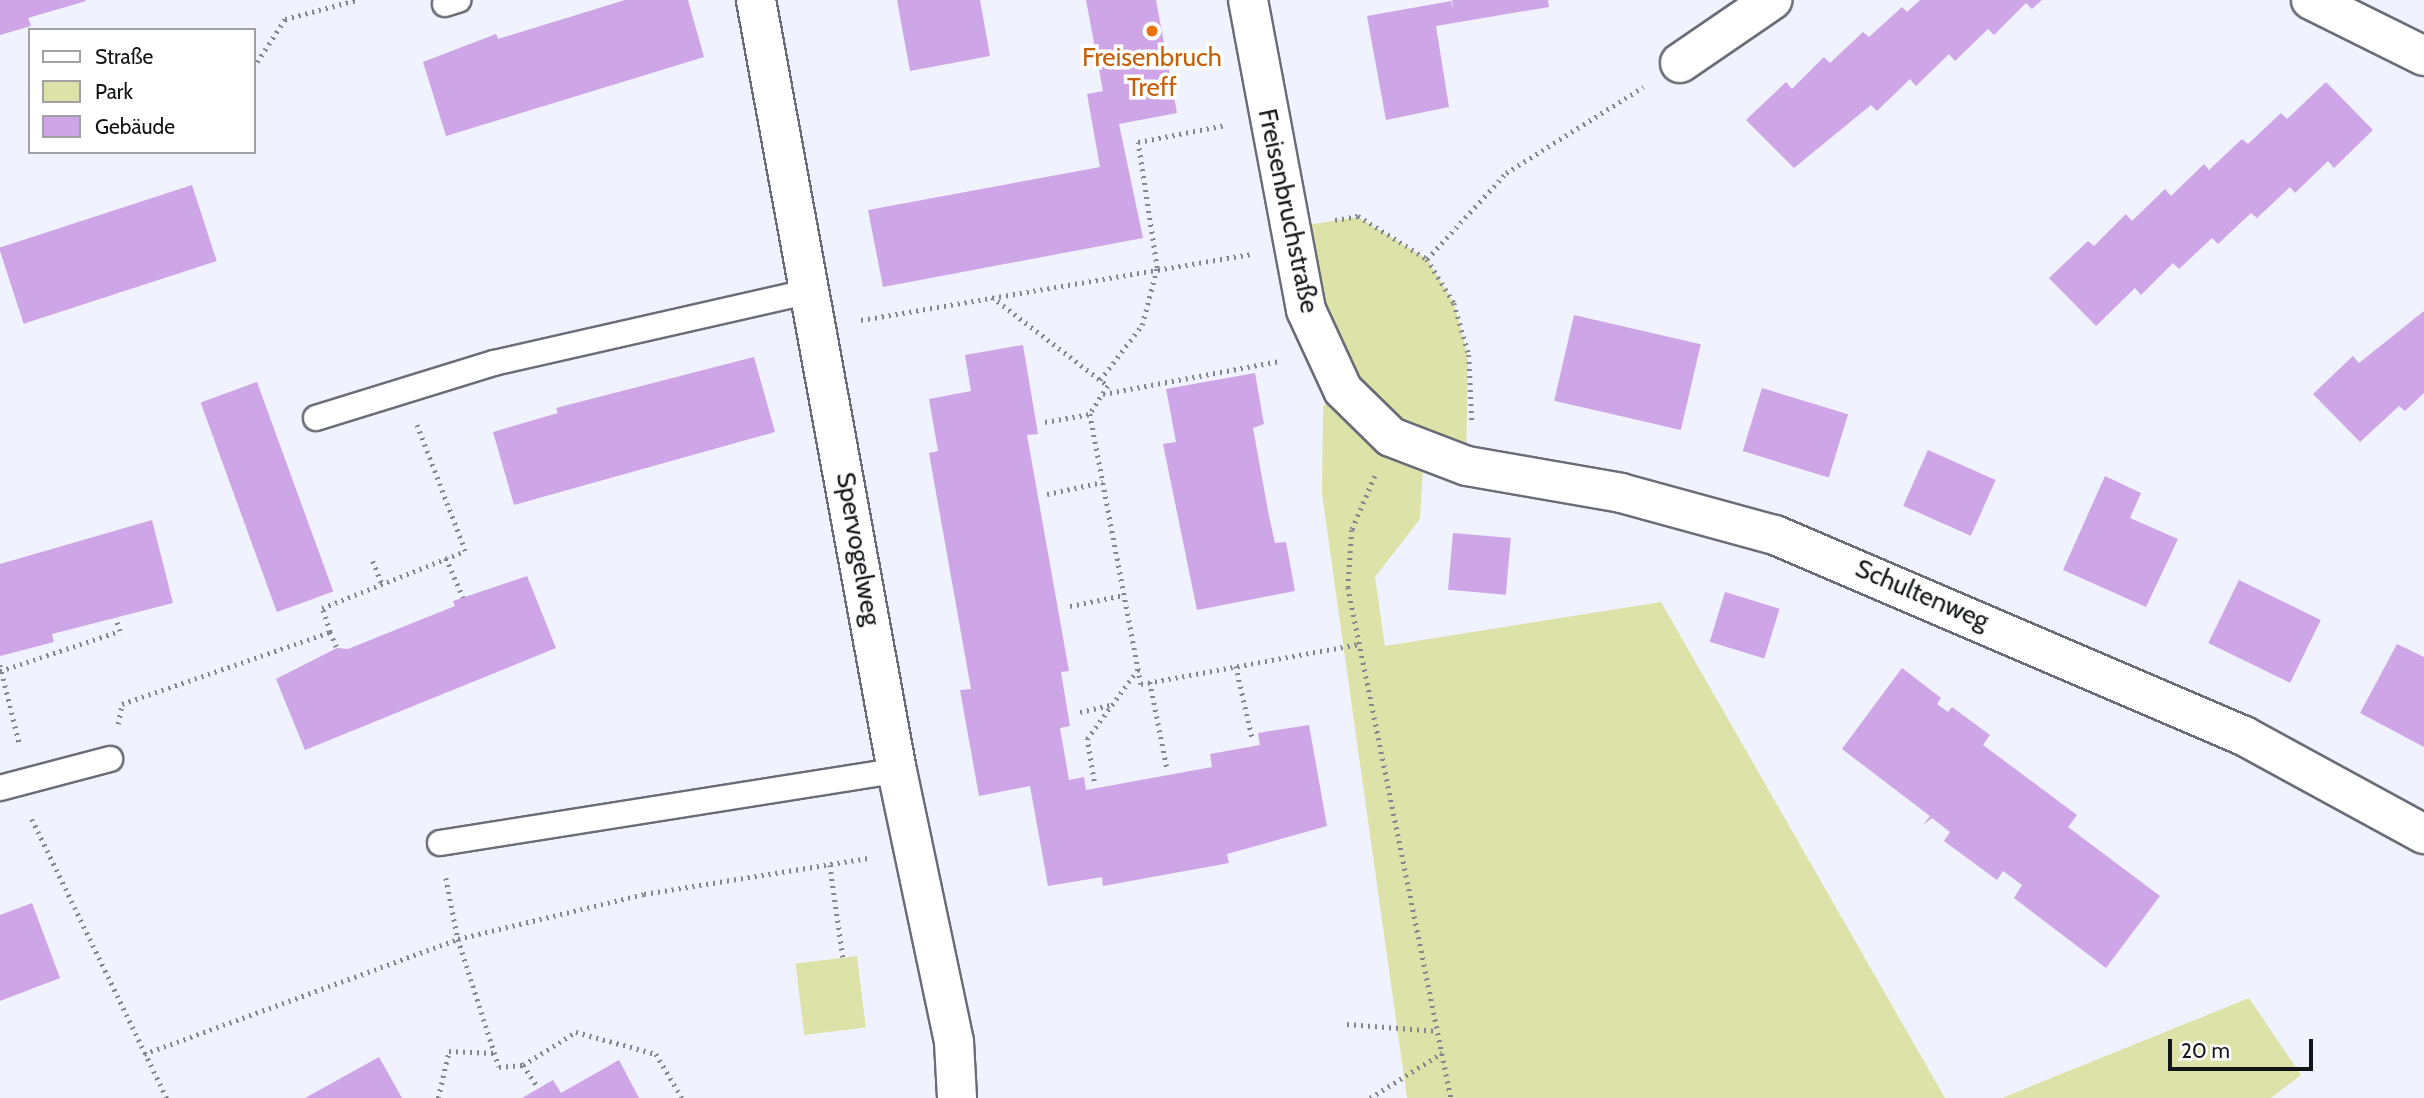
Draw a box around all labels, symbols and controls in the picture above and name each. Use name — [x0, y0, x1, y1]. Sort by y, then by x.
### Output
marker: Freisenbruch Treff — [1144, 23, 1160, 39]
legend — [28, 28, 256, 154]
place label: Freisenbruch Treff — [1082, 42, 1222, 104]
text: Straße — [95, 44, 153, 69]
text: Park — [95, 79, 133, 104]
street label: Freisenbruchstraße — [1251, 106, 1325, 316]
text: Gebäude — [95, 114, 175, 139]
street label: Spervogelweg — [829, 470, 887, 628]
street label: Schultenweg — [1851, 553, 1993, 637]
scale bar — [2172, 1024, 2317, 1068]
text: 20 m — [2181, 1038, 2230, 1063]

